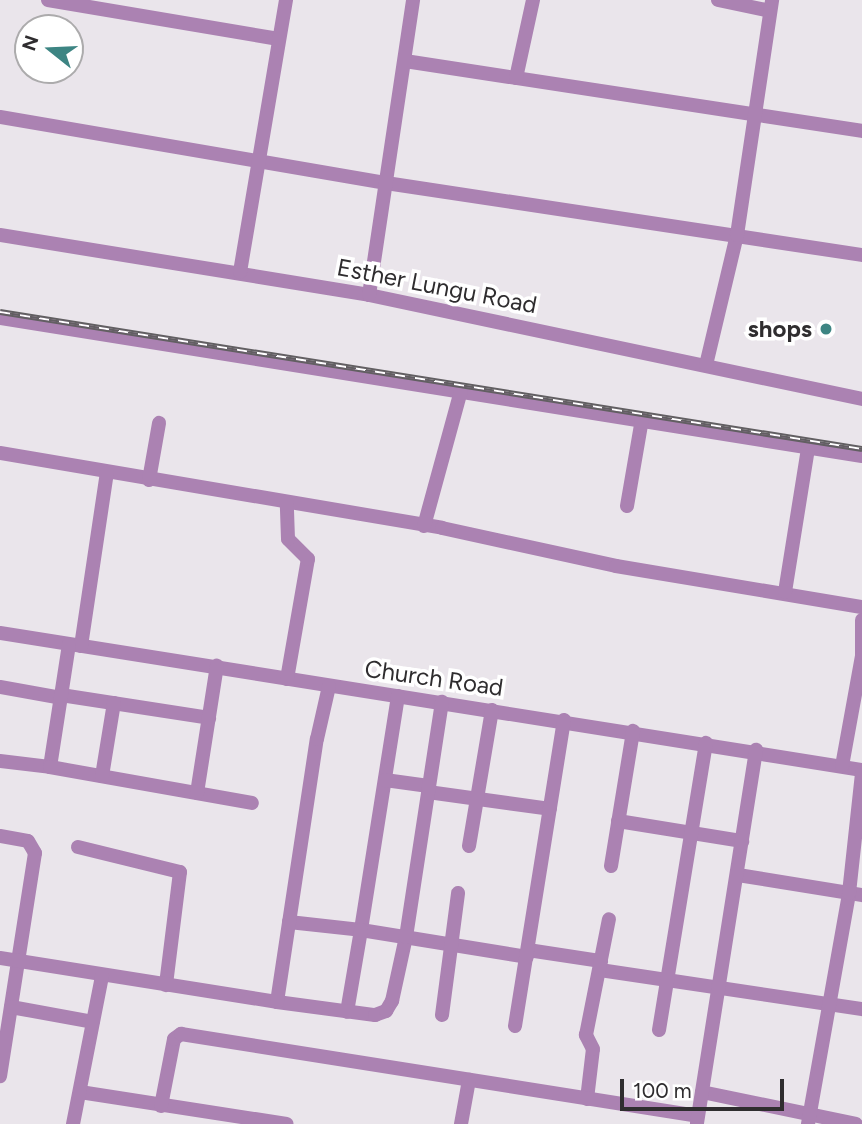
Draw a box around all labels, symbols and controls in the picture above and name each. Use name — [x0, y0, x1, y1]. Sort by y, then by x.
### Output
north arrow — [14, 14, 84, 84]
text: N — [17, 32, 44, 54]
street label: Esther Lungu Road — [335, 253, 539, 319]
place label: shops — [748, 315, 812, 343]
marker: shops — [818, 321, 834, 337]
street label: Church Road — [363, 654, 505, 702]
scale bar — [624, 1064, 788, 1108]
text: 100 m — [633, 1078, 692, 1103]

